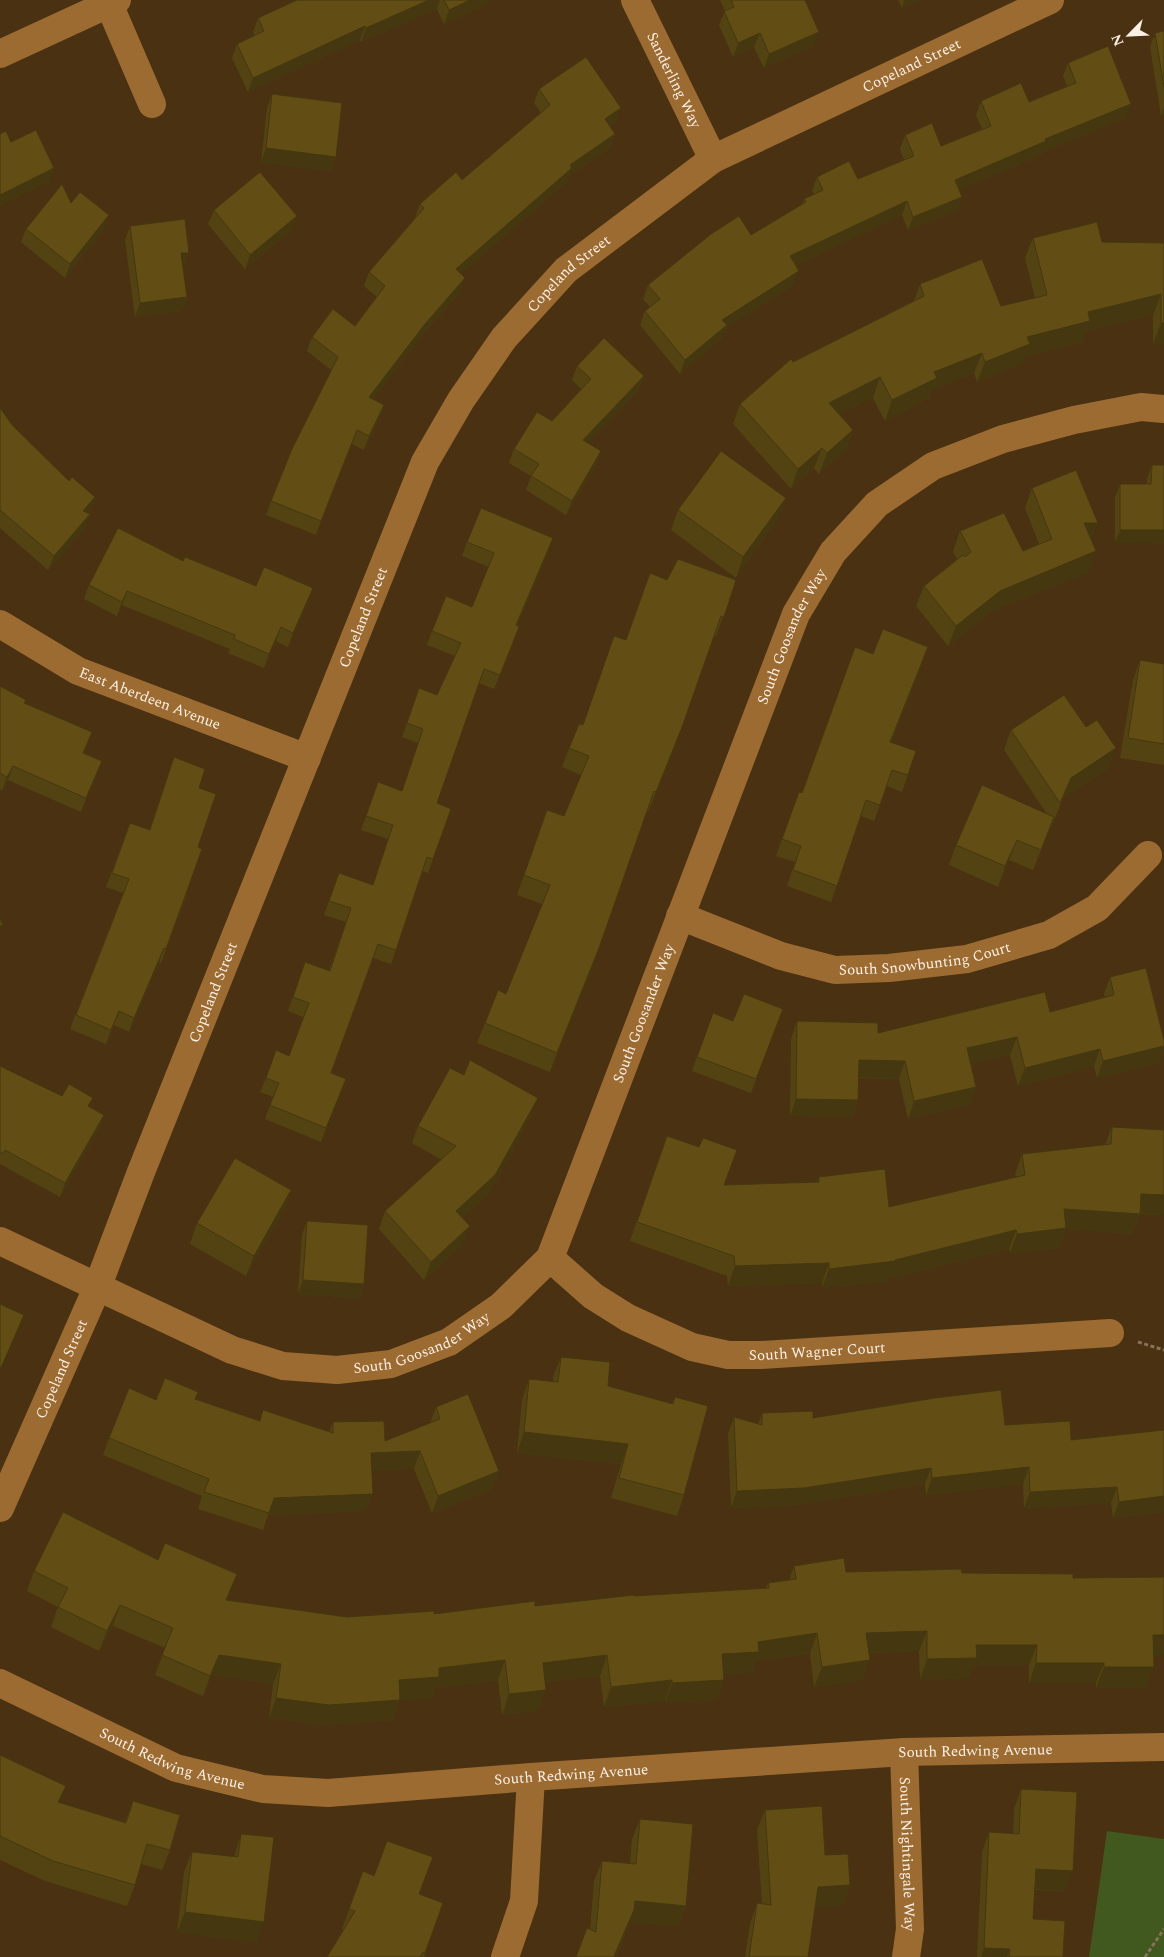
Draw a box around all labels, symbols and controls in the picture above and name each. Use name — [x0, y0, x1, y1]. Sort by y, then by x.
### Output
north arrow — [1104, 10, 1154, 60]
street label: Sanderling Way — [640, 28, 707, 133]
text: N — [1106, 31, 1129, 50]
street label: Copeland Street — [858, 33, 965, 99]
street label: Copeland Street — [522, 229, 616, 318]
street label: Copeland Street — [333, 564, 394, 671]
street label: South Goosander Way — [751, 564, 833, 708]
street label: East Aberdeen Avenue — [75, 661, 224, 736]
street label: South Snowbunting Court — [838, 936, 1013, 982]
street label: Copeland Street — [183, 939, 244, 1046]
street label: South Goosander Way — [607, 940, 681, 1086]
street label: South Goosander Way — [352, 1306, 495, 1380]
street label: Copeland Street — [30, 1316, 94, 1423]
street label: South Wagner Court — [749, 1336, 886, 1367]
street label: South Redwing Avenue — [95, 1722, 247, 1796]
street label: South Redwing Avenue — [898, 1738, 1053, 1764]
street label: South Redwing Avenue — [493, 1758, 649, 1792]
street label: South Nightingale Way — [893, 1776, 921, 1932]

